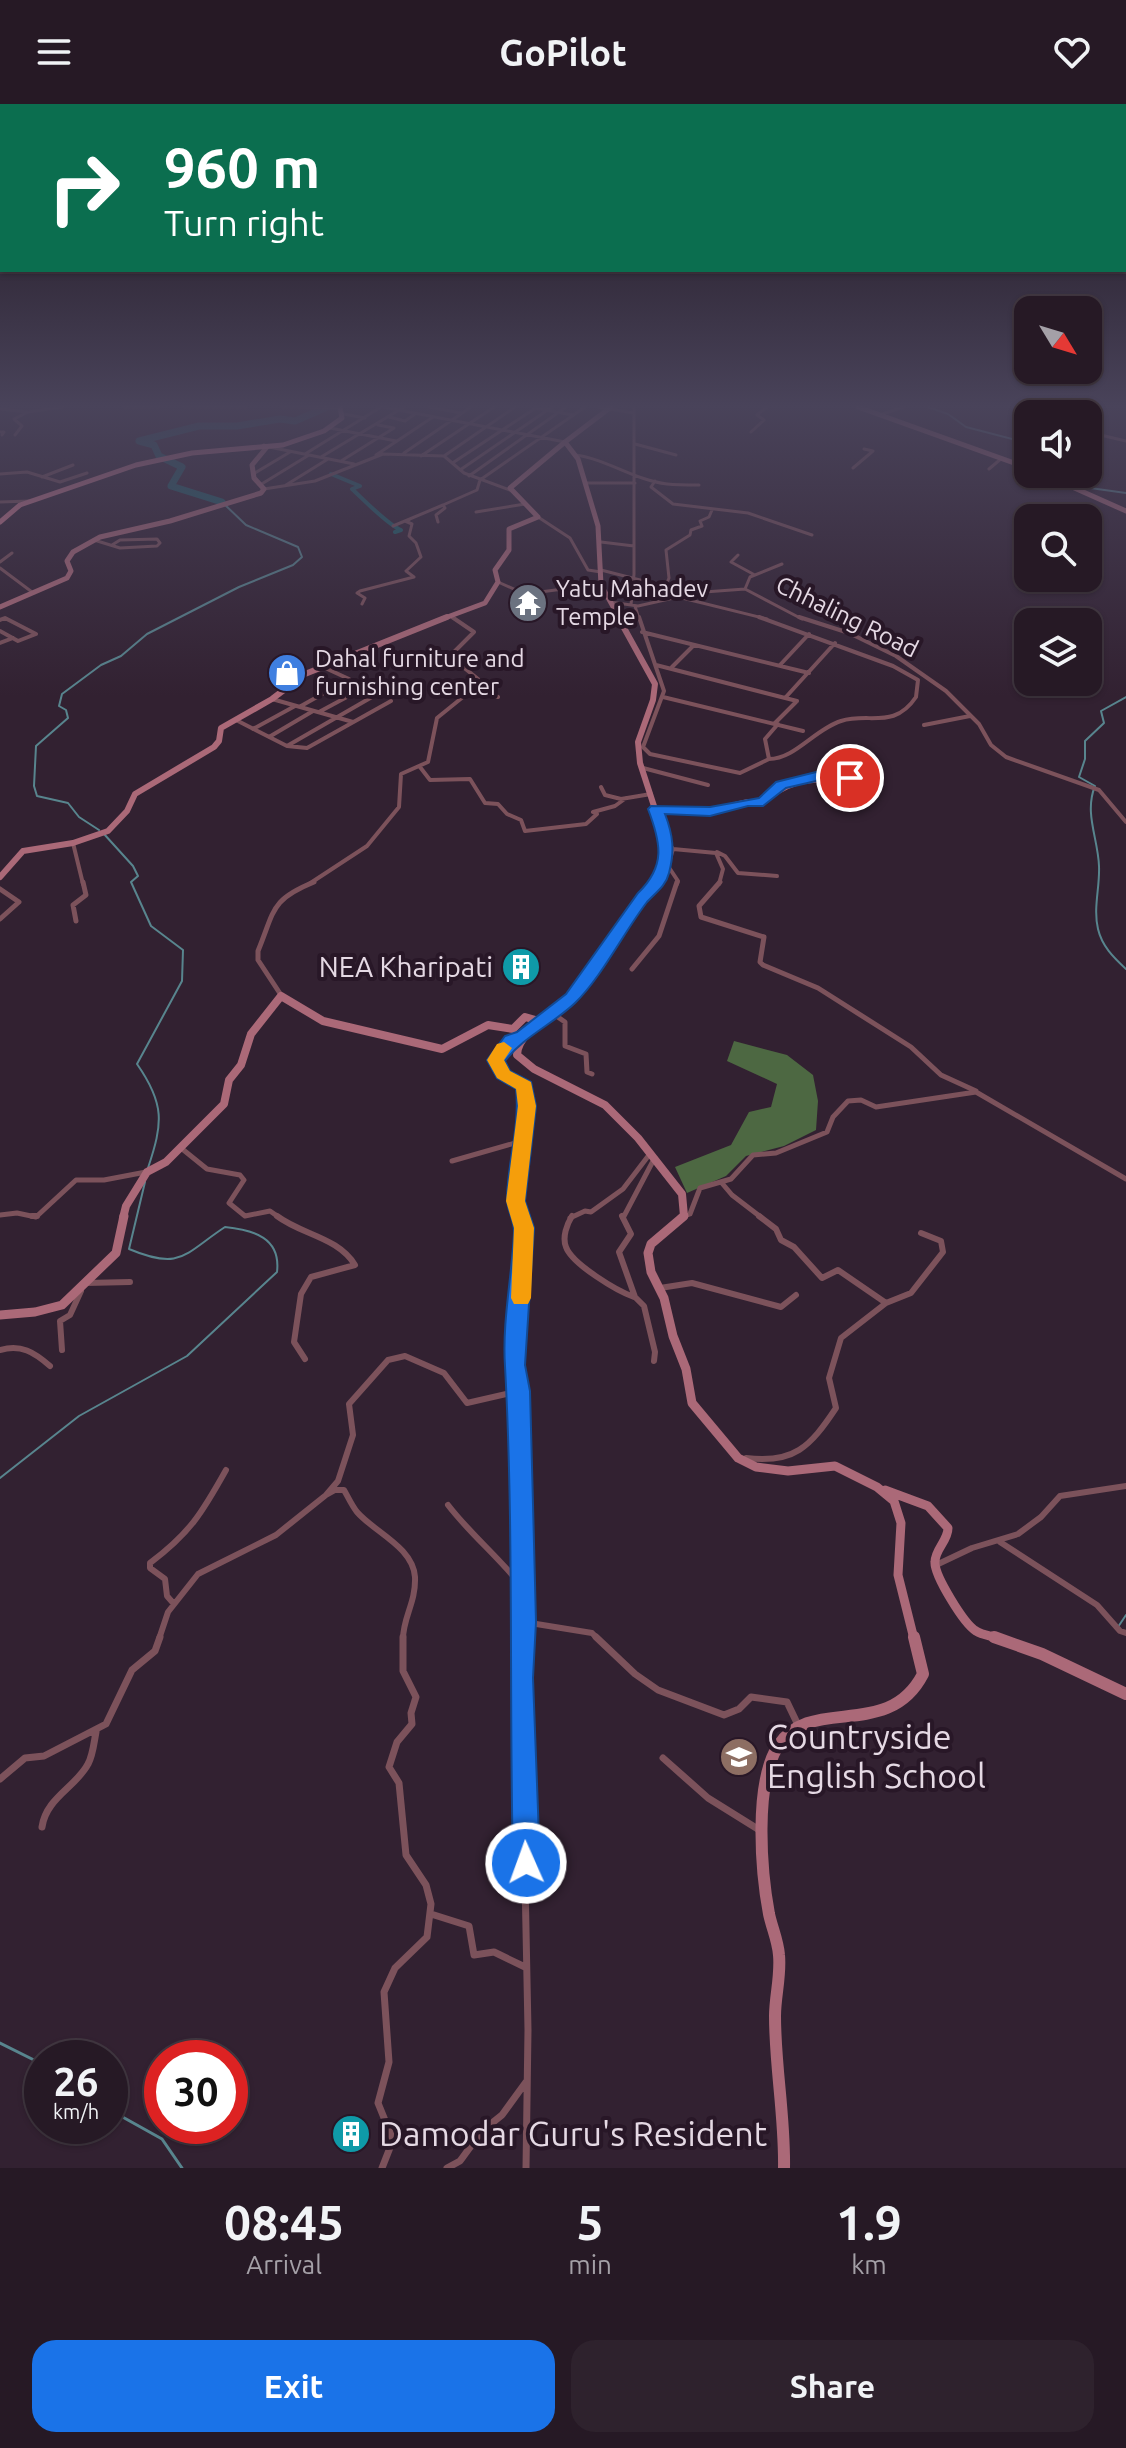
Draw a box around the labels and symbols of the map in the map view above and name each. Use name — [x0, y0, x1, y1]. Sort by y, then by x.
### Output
north arrow — [1014, 296, 1102, 384]
street label: Chhaling Road — [772, 570, 923, 663]
place label: Yatu Mahadev Temple — [556, 575, 709, 630]
temple icon: Yatu Mahadev Temple — [507, 582, 549, 624]
place label: Dahal furniture and furnishing center — [315, 645, 525, 700]
shop icon: Dahal furniture and furnishing center — [266, 652, 308, 694]
pin — [816, 744, 884, 812]
building icon: NEA Kharipati — [500, 946, 542, 988]
place label: NEA Kharipati — [319, 951, 493, 982]
place label: Countryside English School — [767, 1717, 986, 1794]
school or university icon: Countryside English School — [718, 1736, 760, 1778]
position arrow — [484, 1821, 568, 1905]
speed limit sign: 30 — [144, 2040, 248, 2144]
building icon: Damodar Guru's Resident — [330, 2113, 372, 2155]
place label: Damodar Guru's Resident — [379, 2114, 767, 2152]

